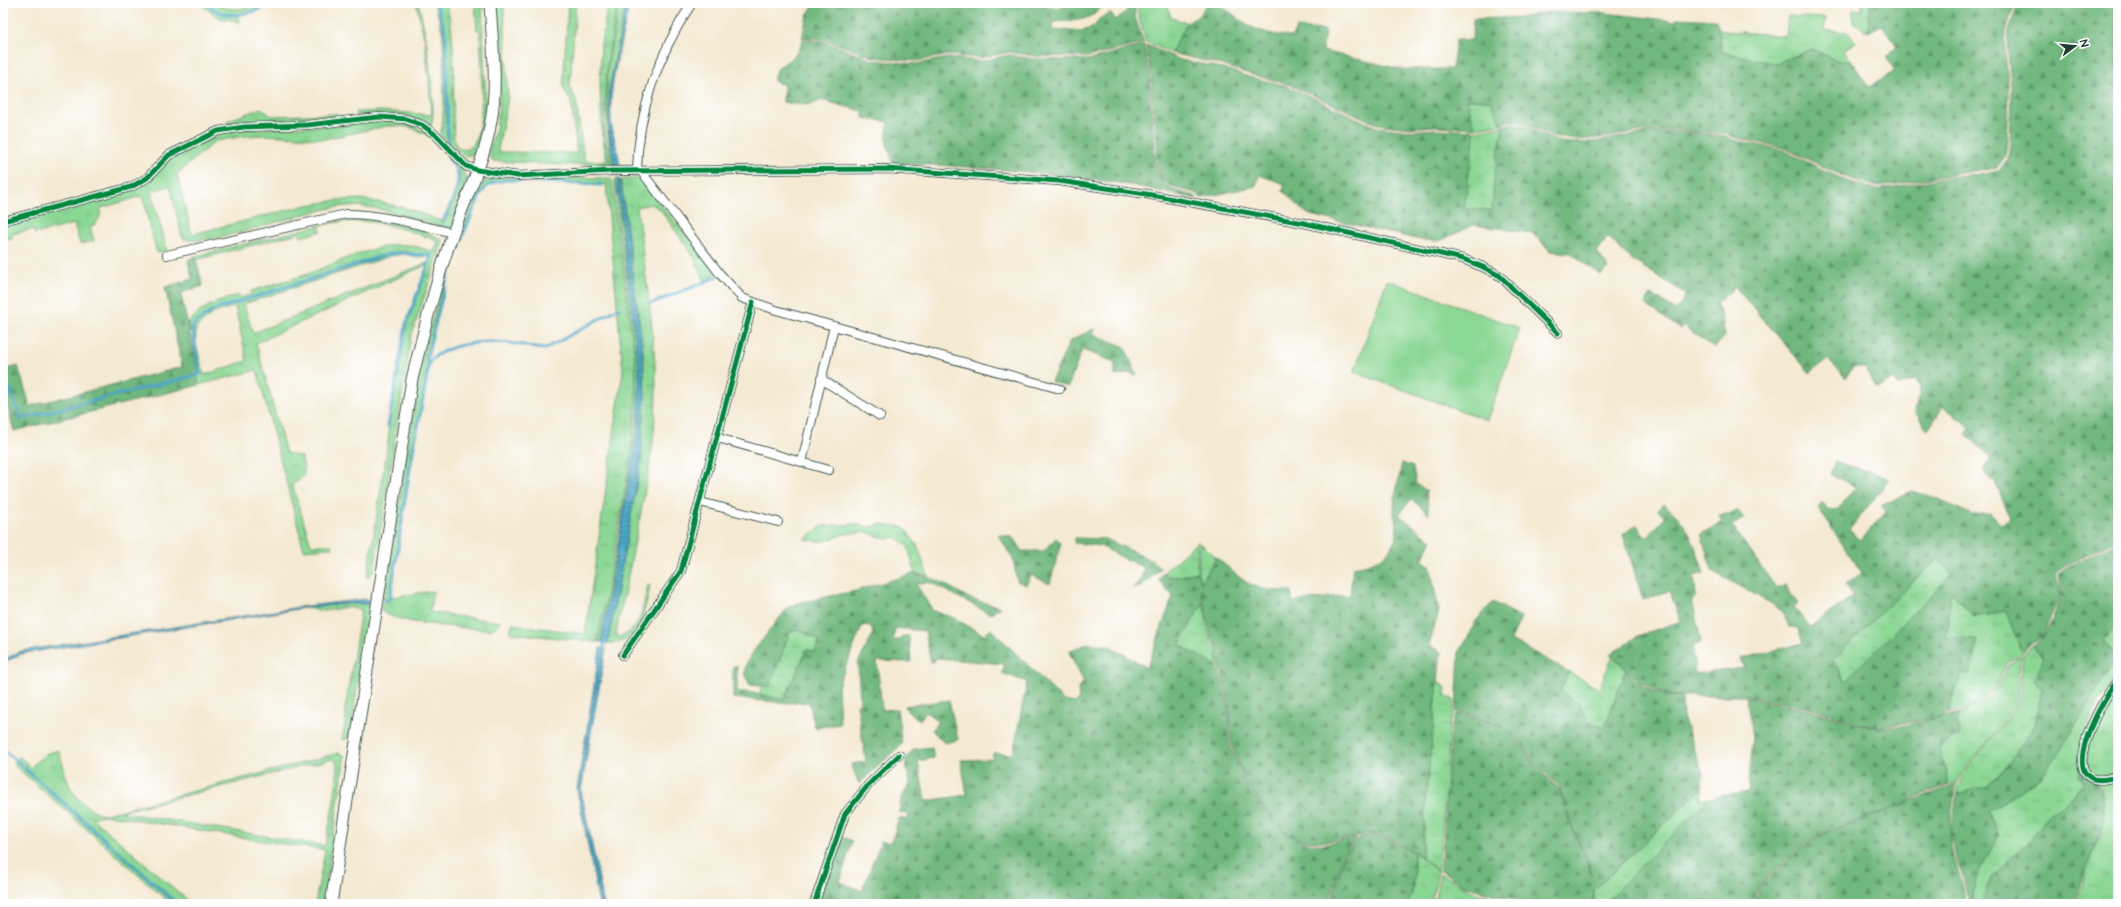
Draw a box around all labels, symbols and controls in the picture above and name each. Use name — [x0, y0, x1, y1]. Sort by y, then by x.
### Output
north arrow — [2055, 26, 2095, 66]
text: N — [2076, 38, 2092, 49]

